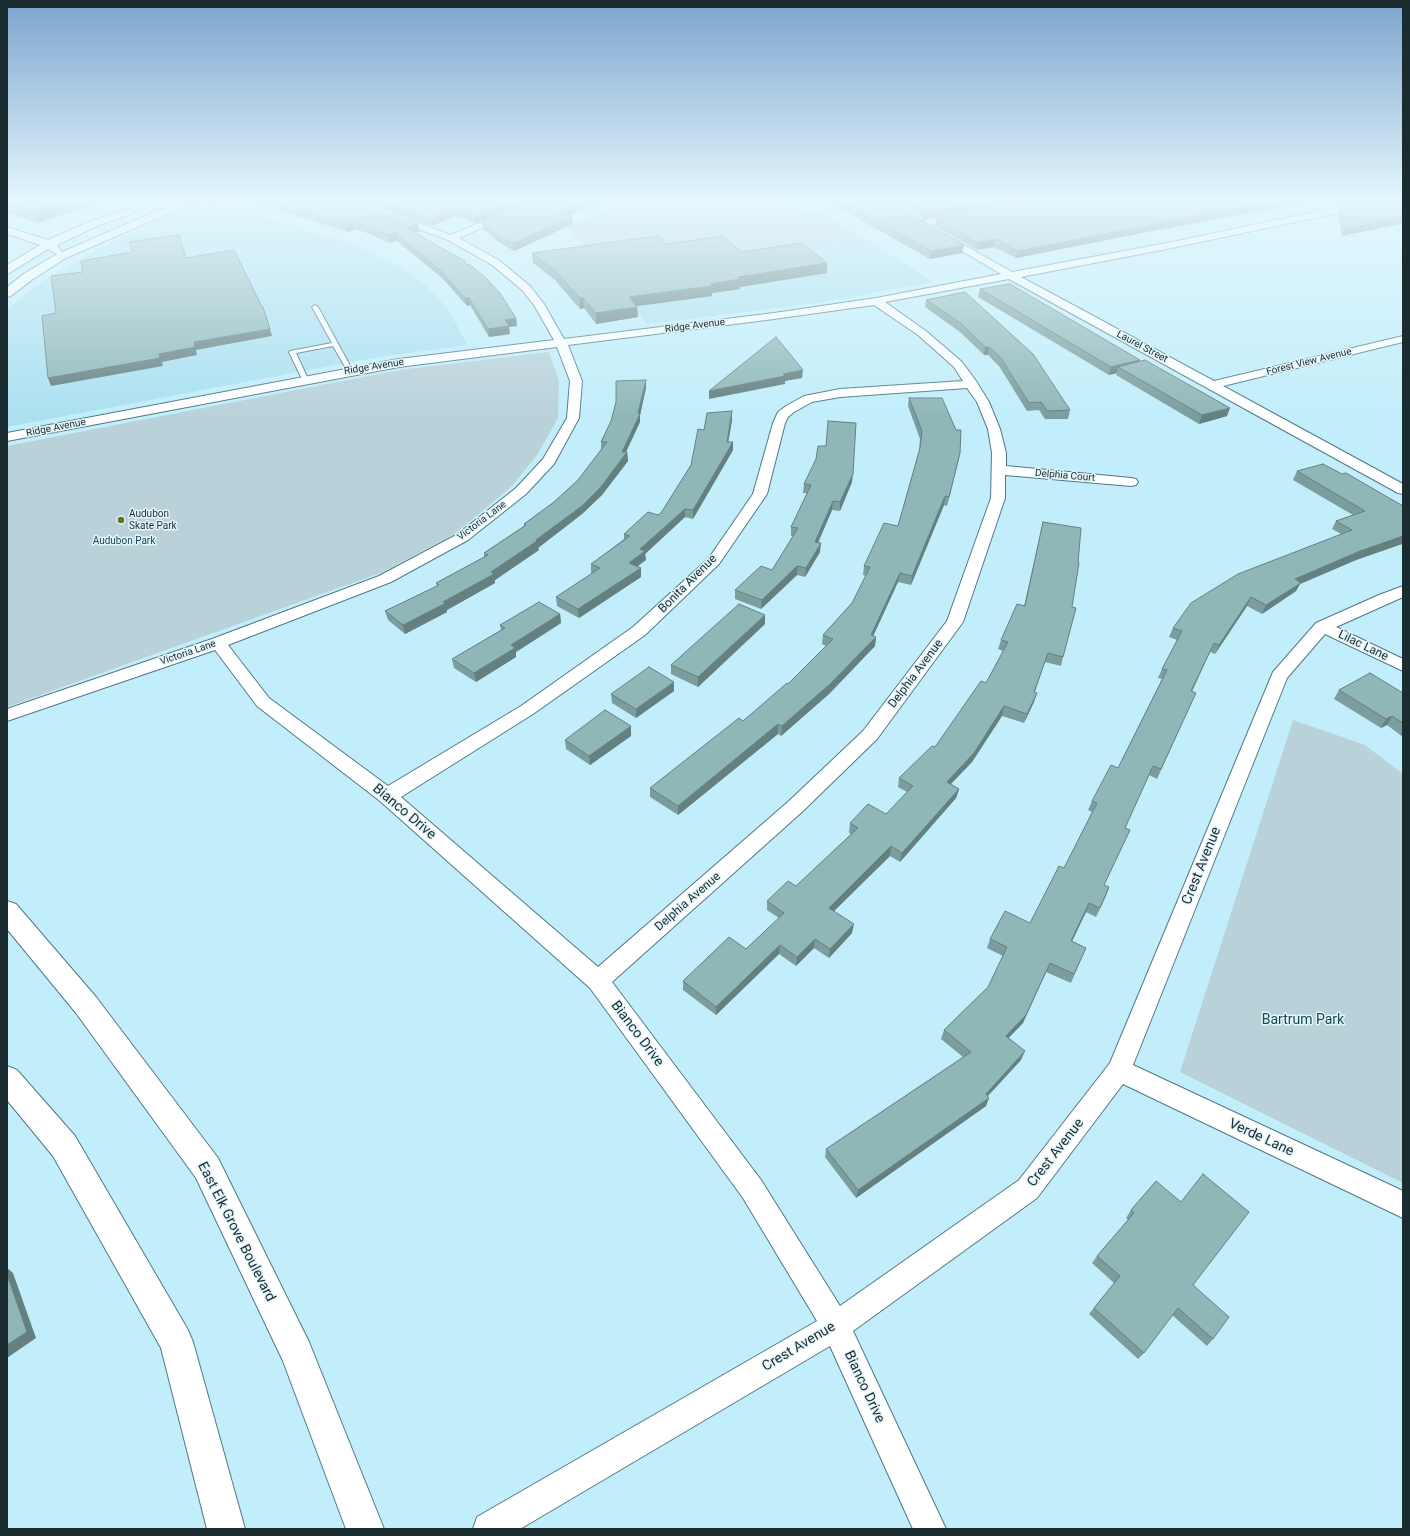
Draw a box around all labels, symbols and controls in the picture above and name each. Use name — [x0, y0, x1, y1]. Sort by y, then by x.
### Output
street label: Ridge Avenue — [664, 316, 726, 336]
street label: Laurel Street — [1114, 329, 1170, 365]
street label: Forest View Avenue — [1265, 346, 1353, 378]
street label: Ridge Avenue — [343, 356, 405, 378]
street label: Ridge Avenue — [25, 416, 87, 440]
street label: Delphia Court — [1034, 467, 1096, 485]
street label: Victoria Lane — [455, 499, 509, 543]
place label: Audubon Skate Park — [129, 508, 177, 532]
marker: Audubon Skate Park — [116, 515, 126, 525]
park label: Audubon Park — [93, 535, 155, 547]
street label: Bonita Avenue — [656, 552, 720, 616]
street label: Lilac Lane — [1336, 628, 1390, 664]
street label: Delphia Avenue — [886, 637, 946, 711]
street label: Victoria Lane — [158, 638, 218, 668]
street label: Bianco Drive — [369, 781, 439, 843]
street label: Crest Avenue — [1179, 825, 1225, 907]
street label: Delphia Avenue — [652, 870, 724, 934]
street label: Bianco Drive — [607, 998, 667, 1070]
park label: Bartrum Park — [1262, 1012, 1344, 1028]
street label: Crest Avenue — [1024, 1115, 1088, 1191]
street label: Verde Lane — [1226, 1116, 1296, 1160]
street label: East Elk Grove Boulevard — [193, 1159, 279, 1305]
street label: Crest Avenue — [759, 1319, 839, 1375]
street label: Bianco Drive — [840, 1348, 888, 1426]

